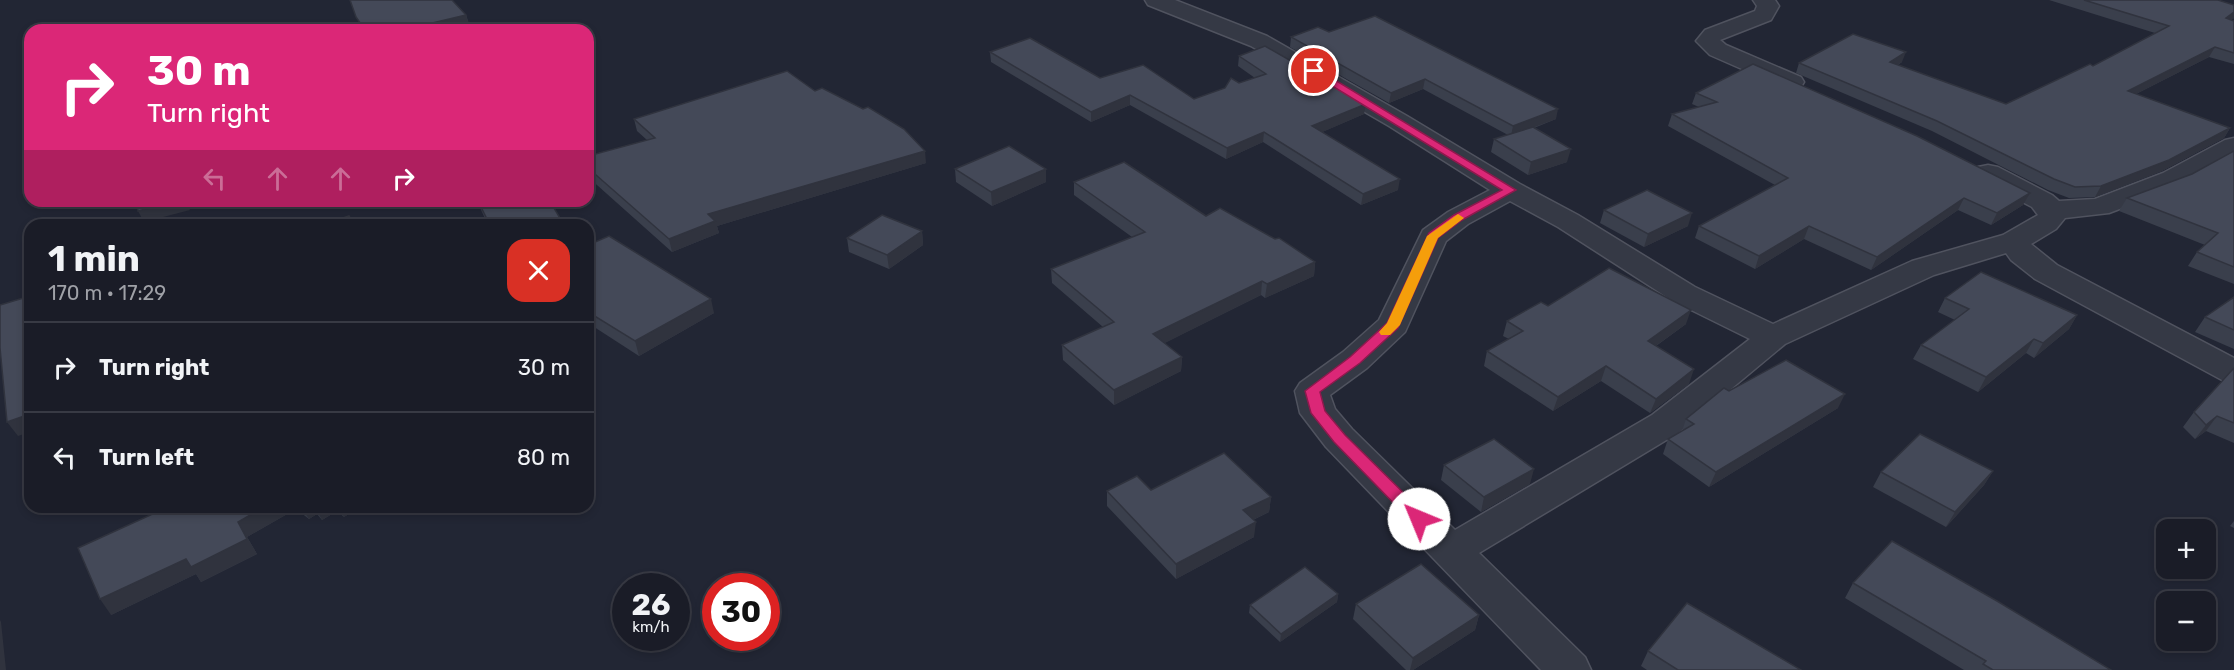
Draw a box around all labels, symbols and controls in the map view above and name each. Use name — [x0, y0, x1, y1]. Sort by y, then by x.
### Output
pin — [1288, 45, 1339, 96]
text: 30 m — [147, 46, 251, 96]
icon: right — [48, 48, 126, 126]
icon: arrive — [1297, 54, 1330, 87]
text: Turn right — [147, 97, 270, 129]
icon: left — [198, 162, 231, 195]
icon: ahead — [261, 162, 294, 195]
icon: ahead — [324, 162, 357, 195]
icon: right — [387, 162, 420, 195]
text: 1 min — [48, 237, 140, 280]
button: close — [507, 239, 570, 302]
text: 170 m · 17:29 — [48, 281, 166, 305]
icon: right — [48, 351, 81, 384]
text: Turn right — [99, 354, 209, 381]
text: 30 m — [518, 354, 570, 381]
icon: left — [48, 441, 81, 474]
text: Turn left — [99, 444, 194, 471]
text: 80 m — [517, 444, 570, 471]
position arrow — [1387, 487, 1451, 551]
map controls — [2156, 519, 2216, 651]
button: + — [2156, 519, 2216, 579]
speed limit sign: 30 — [702, 573, 780, 651]
text: 26 — [631, 587, 671, 623]
button: − — [2156, 591, 2216, 651]
text: km/h — [632, 618, 670, 636]

